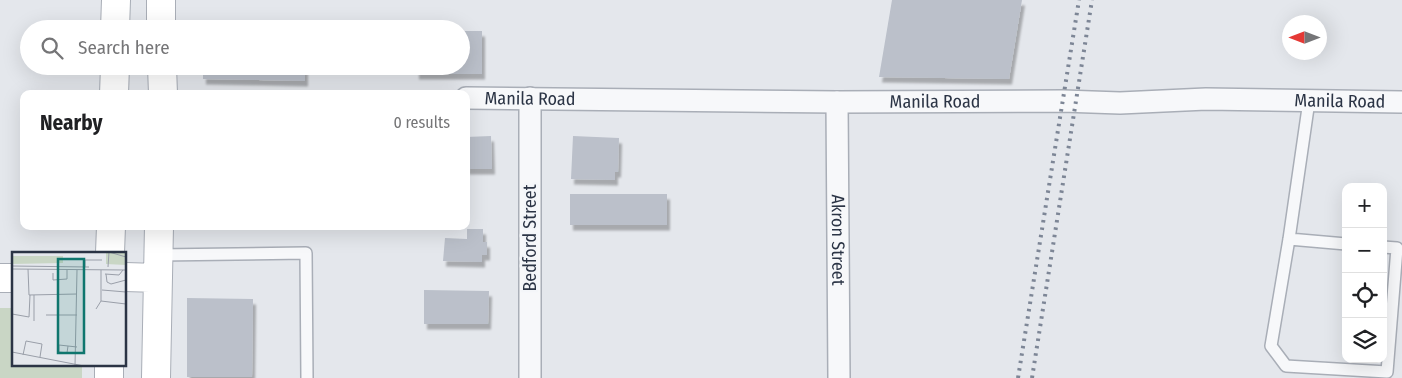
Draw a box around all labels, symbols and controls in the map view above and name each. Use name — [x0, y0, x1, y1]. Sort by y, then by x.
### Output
north arrow — [1282, 15, 1327, 60]
search box — [20, 20, 470, 75]
icon: search — [38, 34, 66, 62]
text: Search here — [78, 36, 170, 59]
street label: Manila Road — [484, 87, 575, 110]
street label: Manila Road — [1294, 89, 1385, 113]
street label: Manila Road — [890, 90, 980, 113]
text: Nearby — [40, 110, 102, 136]
text: 0 results — [393, 113, 450, 132]
map controls — [1342, 183, 1387, 363]
button: + — [1342, 183, 1387, 228]
street label: Bedford Street — [519, 184, 541, 292]
street label: Akron Street — [827, 194, 849, 286]
button: − — [1342, 228, 1387, 273]
inset map — [12, 252, 126, 366]
button: locate — [1342, 273, 1387, 318]
button: layers — [1342, 318, 1387, 363]

